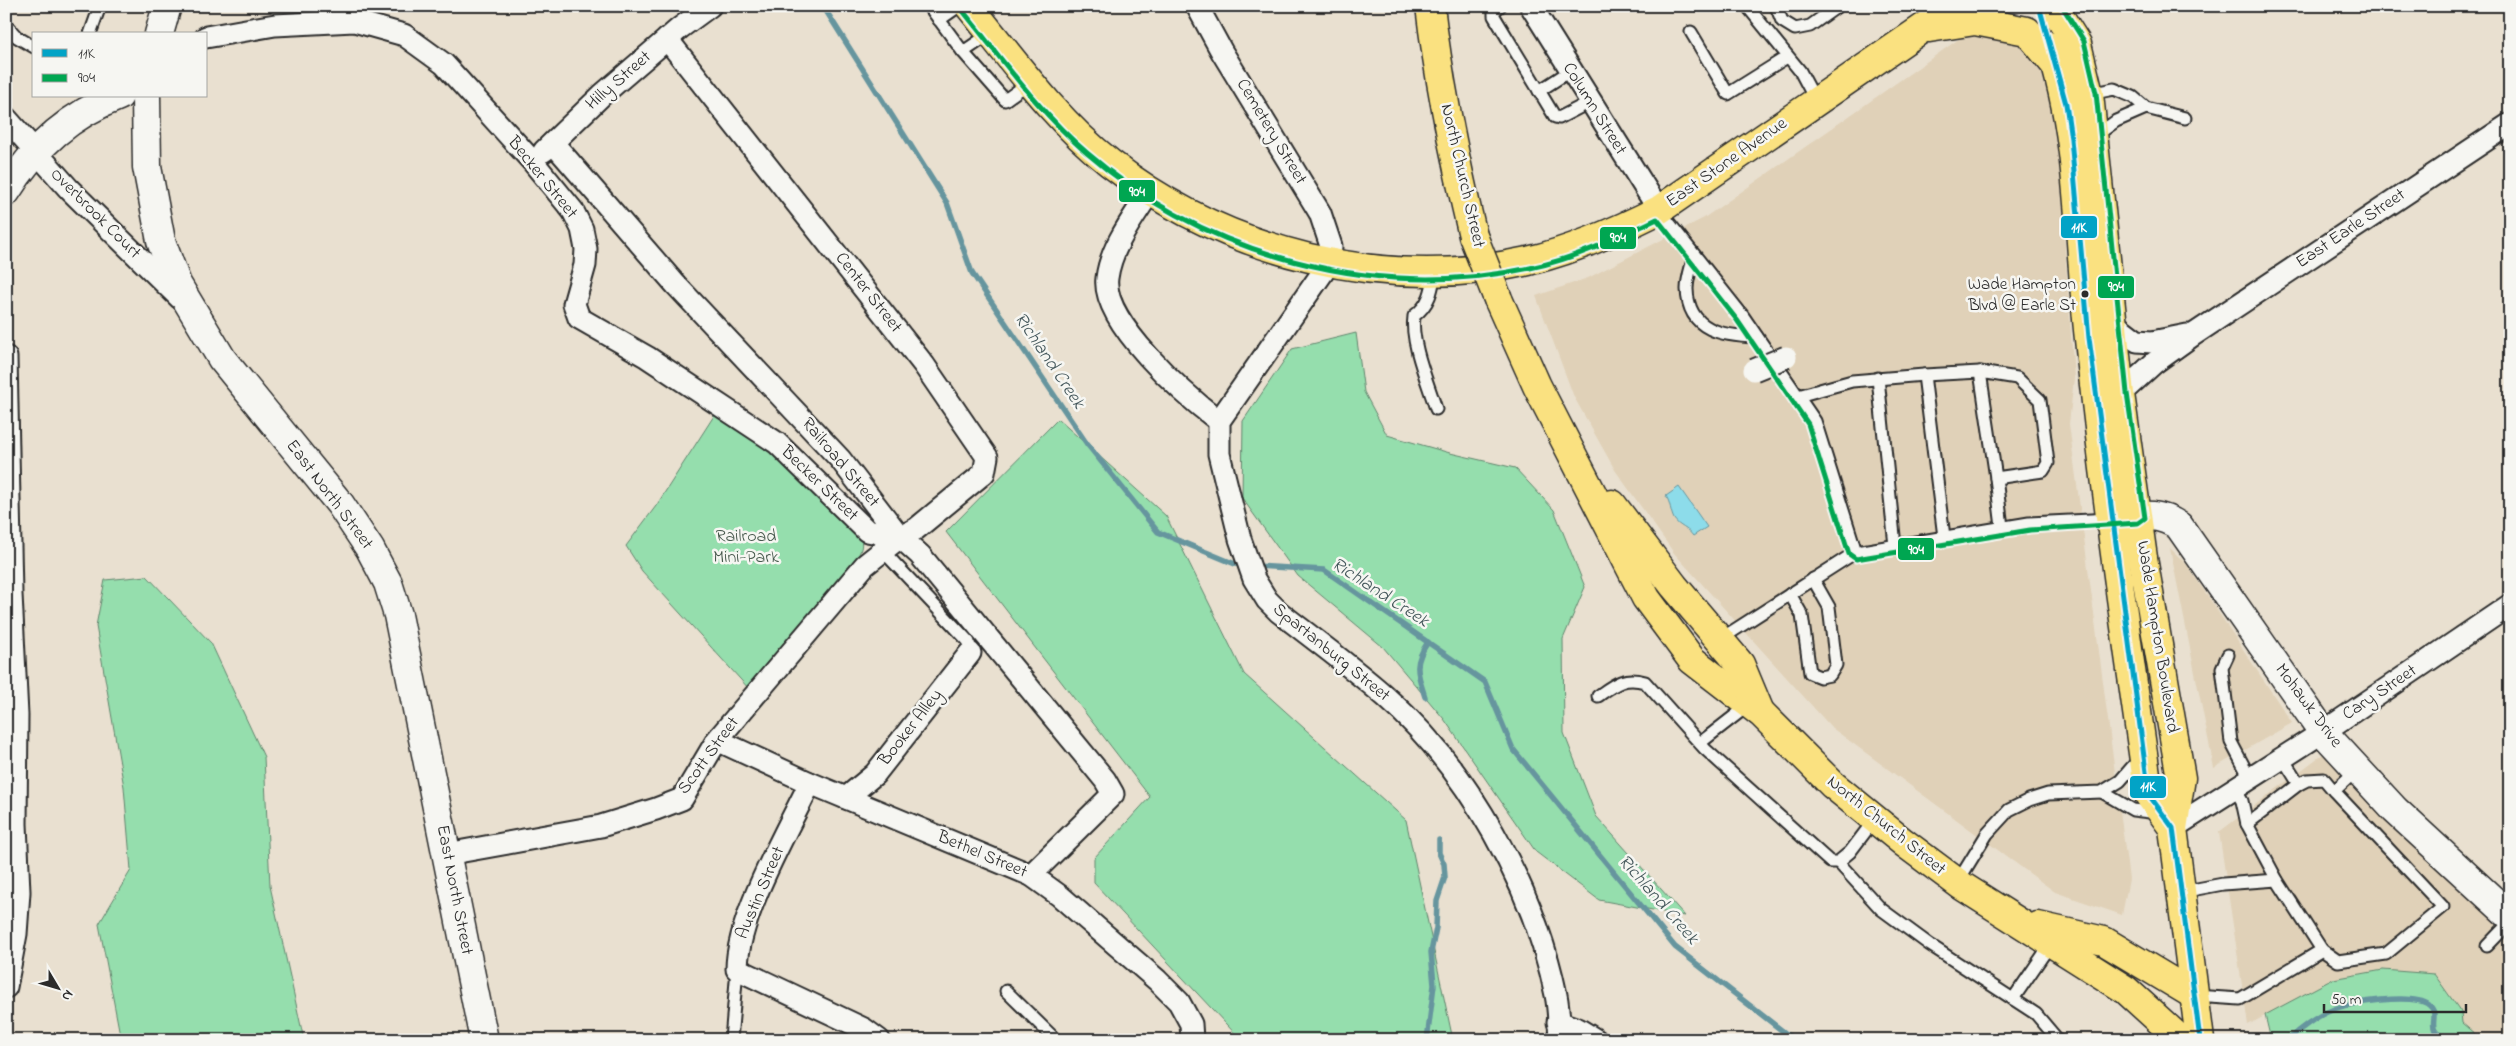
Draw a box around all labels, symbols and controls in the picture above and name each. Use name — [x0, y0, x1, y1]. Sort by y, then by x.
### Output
legend — [32, 32, 208, 98]
text: 11K — [78, 43, 96, 65]
street label: Hilly Street — [580, 45, 658, 117]
street label: Column Street — [1555, 58, 1633, 160]
text: 904 — [78, 67, 95, 89]
street label: Cemetery Street — [1229, 74, 1313, 190]
street label: North Church Street — [1433, 102, 1491, 250]
street label: East Stone Avenue — [1661, 111, 1794, 215]
street label: Becker Street — [500, 130, 583, 225]
street label: Overbrook Court — [43, 162, 147, 266]
line badge: 904 — [1118, 179, 1156, 203]
text: 904 — [1128, 182, 1145, 203]
street label: East Earle Street — [2291, 183, 2411, 275]
line badge: 11K — [2060, 215, 2098, 239]
text: 11K — [2071, 218, 2088, 239]
line badge: 904 — [1599, 226, 1637, 250]
text: 904 — [1609, 228, 1626, 249]
street label: Center Street — [828, 247, 908, 339]
place label: Wade Hampton Blvd @ Earle St — [1967, 272, 2076, 318]
line badge: 904 — [2097, 275, 2135, 299]
text: 904 — [2107, 277, 2124, 298]
marker: Wade Hampton Blvd @ Earle St — [2080, 289, 2090, 299]
water label: Richland Creek — [1007, 307, 1092, 415]
street label: Railroad Street — [795, 412, 885, 514]
street label: East North Street — [279, 435, 379, 555]
street label: Becker Street — [773, 439, 864, 528]
park label: Railroad Mini-Park — [713, 524, 779, 571]
line badge: 904 — [1897, 537, 1935, 561]
street label: Wade Hampton Boulevard — [2129, 539, 2185, 735]
text: 904 — [1907, 540, 1924, 561]
water label: Richland Creek — [1326, 551, 1435, 635]
street label: Spartanburg Street — [1266, 597, 1395, 709]
street label: Mohawk Drive — [2268, 658, 2349, 754]
street label: Cary Street — [2337, 658, 2423, 728]
street label: Booker Alley — [872, 684, 949, 773]
street label: Scott Street — [672, 712, 746, 800]
street label: North Church Street — [1821, 770, 1951, 882]
line badge: 11K — [2129, 775, 2167, 799]
text: 11K — [2140, 777, 2157, 798]
street label: East North Street — [429, 823, 479, 957]
street label: Bethel Street — [932, 824, 1031, 886]
street label: Austin Street — [730, 843, 792, 943]
water label: Richland Creek — [1611, 849, 1705, 951]
north arrow — [32, 964, 82, 1014]
scale bar — [2324, 981, 2466, 1013]
text: N — [56, 985, 78, 1005]
text: 50 m — [2331, 989, 2362, 1011]

